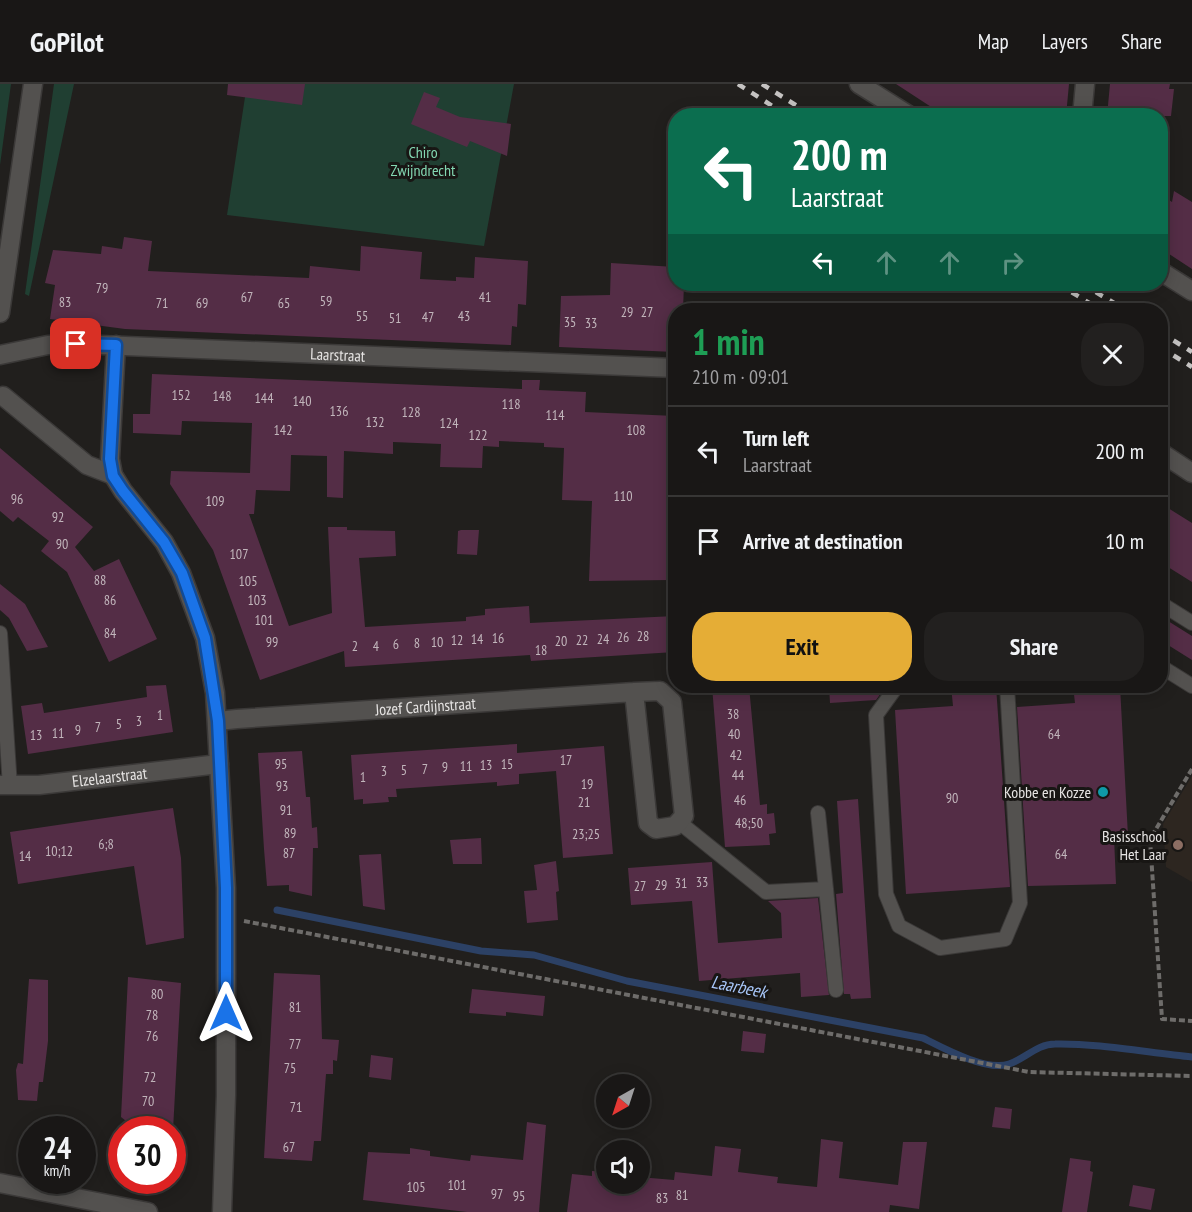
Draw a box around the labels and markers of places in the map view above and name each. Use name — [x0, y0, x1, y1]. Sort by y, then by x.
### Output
pin — [50, 318, 101, 369]
place label: Kobbe en Kozze — [1004, 782, 1091, 802]
marker: Kobbe en Kozze — [1096, 785, 1110, 799]
place label: Basisschool Het Laar — [1102, 826, 1167, 864]
marker: Basisschool Het Laar — [1171, 838, 1185, 852]

